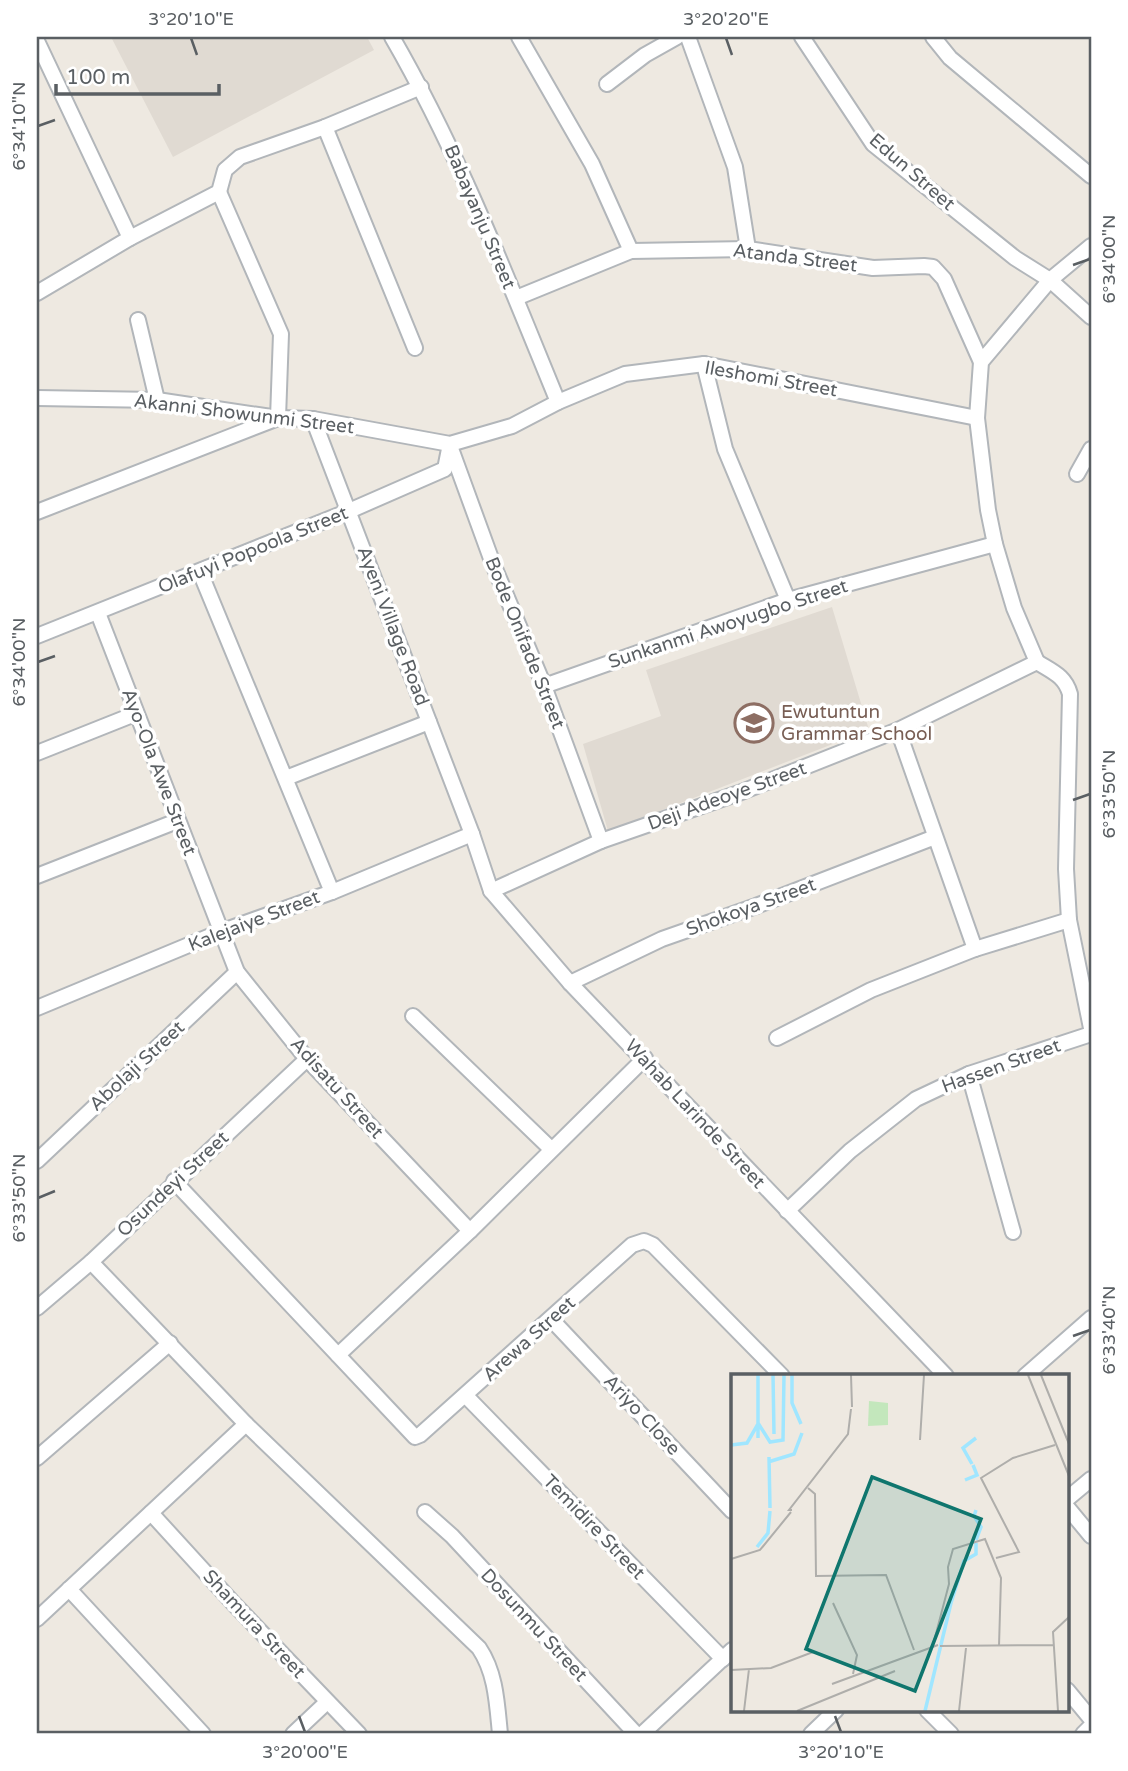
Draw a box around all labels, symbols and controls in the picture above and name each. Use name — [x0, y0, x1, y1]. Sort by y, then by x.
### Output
text: 3°20'10"E — [148, 8, 234, 30]
text: 3°20'20"E — [683, 8, 769, 30]
scale bar — [56, 52, 219, 96]
text: 100 m — [66, 65, 130, 90]
text: 6°34'10"N — [8, 82, 30, 171]
street label: Edun Street — [865, 129, 959, 215]
street label: Babayanju Street — [440, 142, 520, 292]
text: 6°34'00"N — [1098, 215, 1120, 304]
street label: Atanda Street — [732, 239, 858, 277]
street label: Ileshomi Street — [703, 357, 839, 401]
street label: Akanni Showunmi Street — [133, 390, 355, 438]
street label: Olafuyi Popoola Street — [155, 502, 351, 598]
street label: Ayeni Village Road — [352, 543, 434, 709]
street label: Bode Onifade Street — [480, 554, 570, 732]
street label: Sunkanmi Awoyugbo Street — [605, 575, 851, 673]
text: 6°34'00"N — [8, 618, 30, 707]
street label: Ayo-Ola Awe Street — [117, 685, 201, 859]
place label: Ewutuntun Grammar School — [781, 701, 932, 745]
school or university icon: Ewutuntun Grammar School — [733, 702, 775, 744]
text: 6°33'50"N — [1098, 750, 1120, 839]
street label: Deji Adeoye Street — [645, 757, 809, 835]
street label: Shokoya Street — [683, 873, 819, 941]
street label: Kalejaiye Street — [185, 886, 323, 956]
street label: Abolaji Street — [85, 1016, 189, 1116]
street label: Adisatu Street — [286, 1033, 388, 1143]
street label: Hassen Street — [939, 1034, 1063, 1098]
street label: Wahab Larinde Street — [620, 1035, 770, 1193]
street label: Osundeyi Street — [113, 1127, 233, 1241]
text: 6°33'50"N — [8, 1154, 30, 1243]
text: 6°33'40"N — [1098, 1286, 1120, 1375]
street label: Arewa Street — [478, 1292, 580, 1386]
street label: Ariyo Close — [599, 1370, 685, 1460]
inset map — [731, 1374, 1068, 1712]
street label: Temidire Street — [539, 1470, 649, 1584]
street label: Dosunmu Street — [476, 1564, 592, 1686]
street label: Shamura Street — [198, 1565, 310, 1683]
text: 3°20'00"E — [262, 1741, 348, 1763]
text: 3°20'10"E — [798, 1741, 884, 1763]

